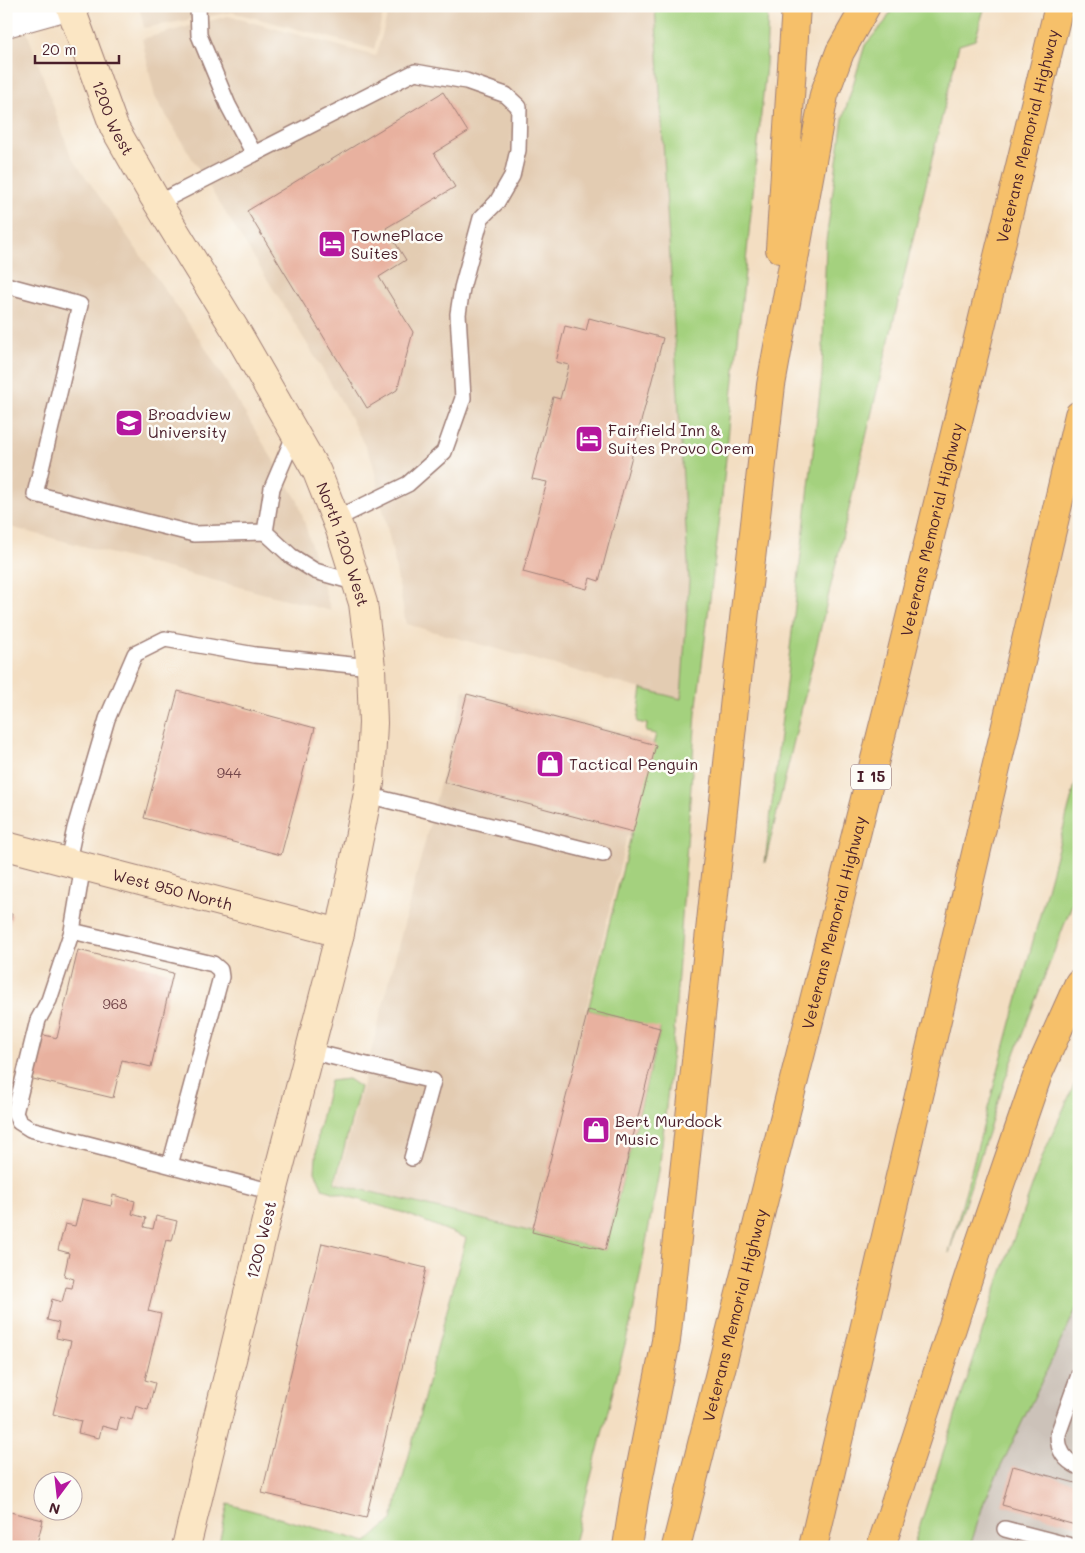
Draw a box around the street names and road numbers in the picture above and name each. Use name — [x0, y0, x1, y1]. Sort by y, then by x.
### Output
street label: Veterans Memorial Highway — [991, 27, 1063, 245]
street label: 1200 West — [88, 78, 139, 159]
street label: Veterans Memorial Highway — [895, 420, 967, 639]
street label: North 1200 West — [312, 479, 374, 609]
road number: I 15 — [851, 764, 891, 790]
street label: Veterans Memorial Highway — [796, 814, 870, 1031]
street label: West 950 North — [110, 863, 235, 915]
street label: 1200 West — [241, 1199, 280, 1281]
street label: Veterans Memorial Highway — [697, 1206, 771, 1424]

